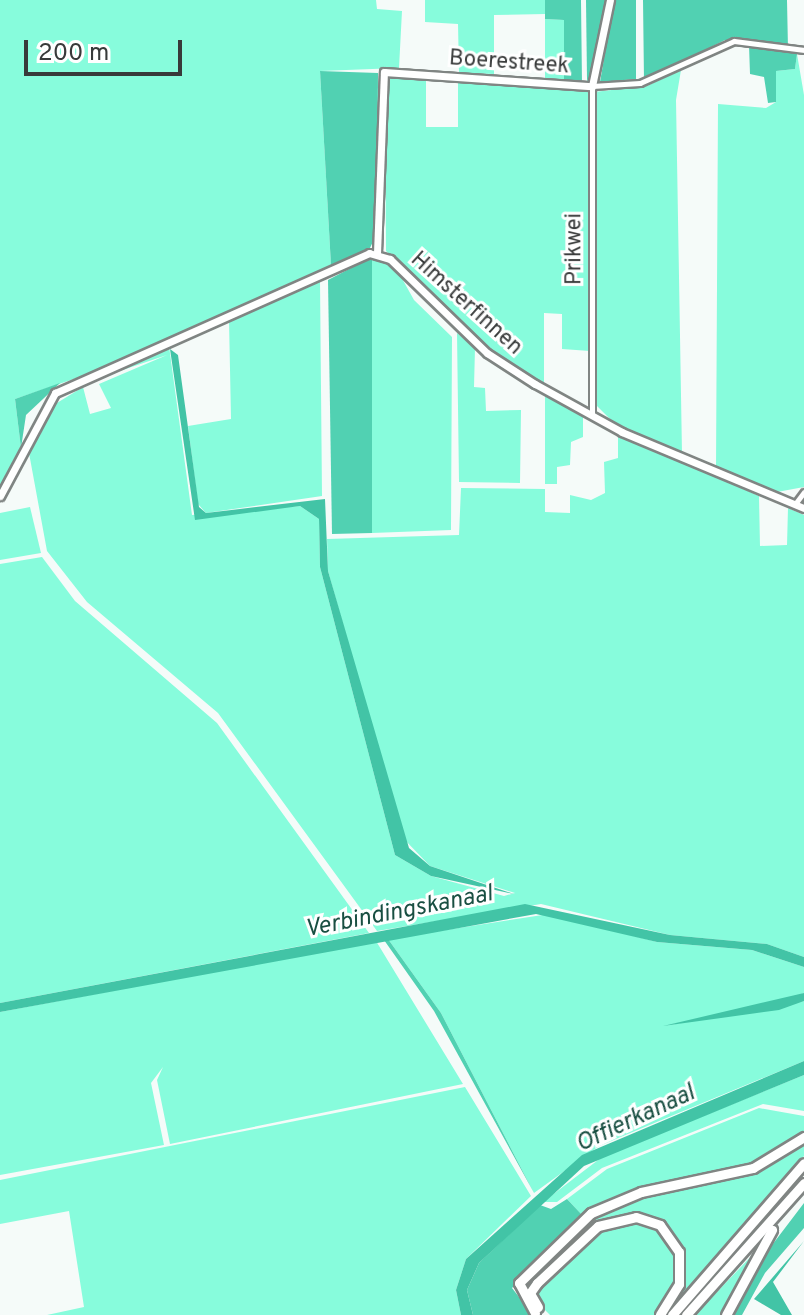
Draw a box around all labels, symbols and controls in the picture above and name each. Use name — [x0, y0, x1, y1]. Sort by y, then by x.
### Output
scale bar — [28, 24, 186, 74]
text: 200 m — [38, 39, 109, 69]
street label: Boerestreek — [448, 46, 570, 80]
street label: Prikwei — [562, 213, 588, 285]
street label: Himsterfinnen — [405, 247, 527, 361]
water label: Verbindingskanaal — [303, 881, 495, 945]
water label: Offierkanaal — [572, 1080, 700, 1160]

